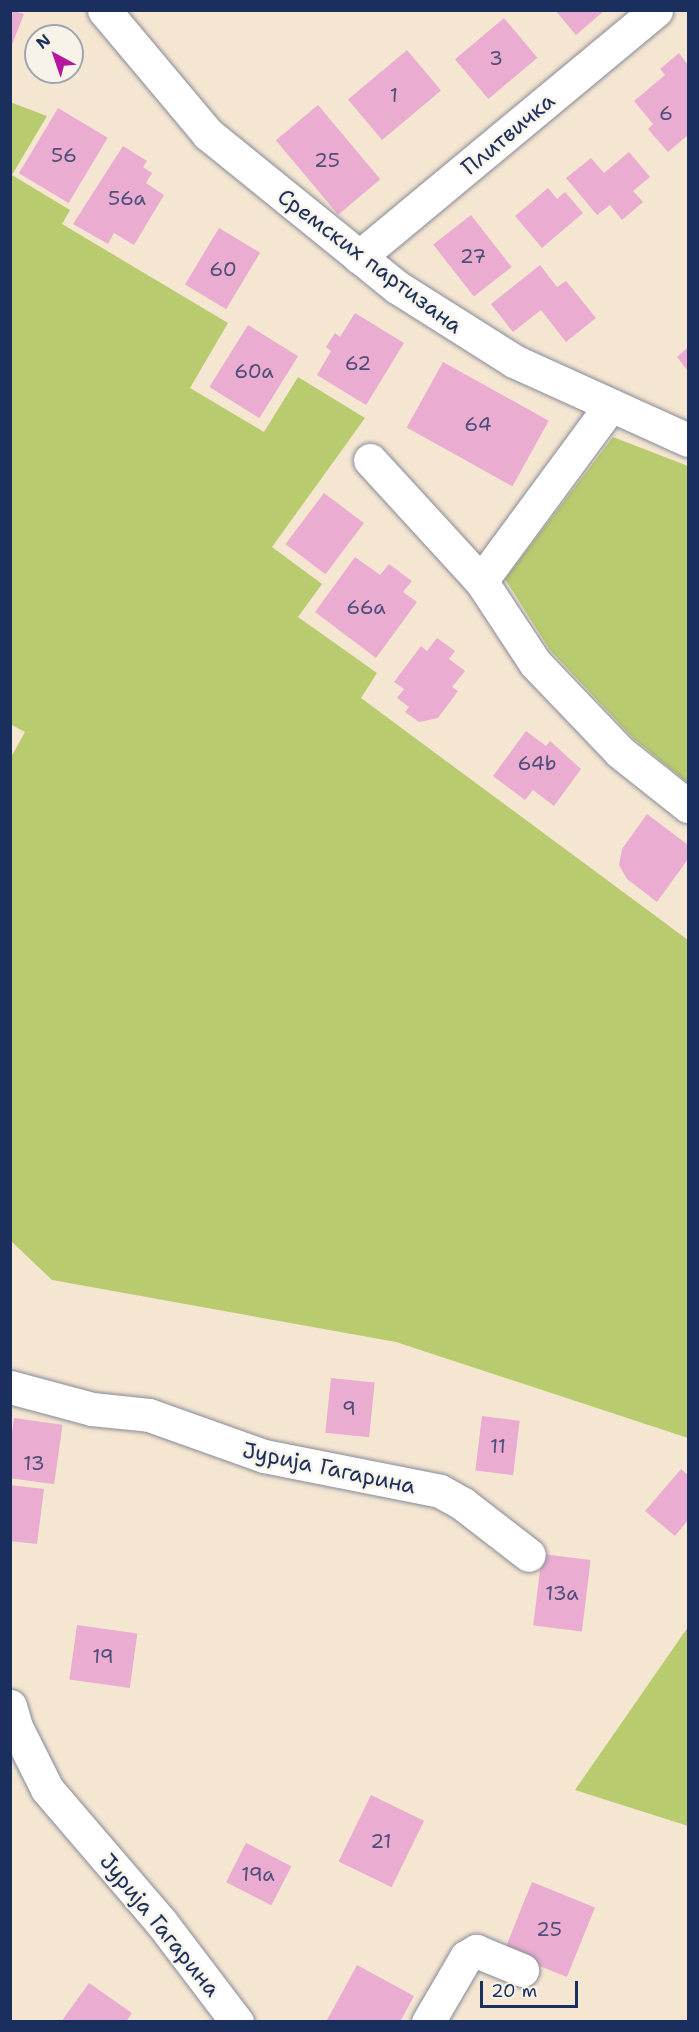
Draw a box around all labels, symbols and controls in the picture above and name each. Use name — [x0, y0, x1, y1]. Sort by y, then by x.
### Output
north arrow — [24, 24, 84, 84]
text: N — [32, 29, 55, 53]
house number: 3 — [489, 46, 503, 70]
house number: 1 — [390, 83, 398, 107]
street label: Плитвичка — [456, 87, 560, 181]
house number: 6 — [659, 101, 673, 125]
house number: 56 — [51, 143, 77, 167]
house number: 25 — [314, 148, 340, 172]
street label: Сремских партизана — [272, 183, 468, 339]
house number: 56a — [108, 186, 146, 210]
house number: 27 — [460, 244, 486, 268]
house number: 60 — [209, 257, 237, 281]
house number: 62 — [345, 351, 371, 375]
house number: 60a — [234, 359, 274, 383]
house number: 64 — [464, 412, 492, 436]
house number: 66a — [346, 595, 386, 619]
house number: 64b — [517, 751, 557, 775]
house number: 9 — [342, 1396, 356, 1420]
house number: 11 — [490, 1434, 506, 1458]
street label: Јурија Гагарина — [240, 1437, 418, 1499]
house number: 13 — [23, 1451, 45, 1475]
house number: 13a — [545, 1581, 579, 1605]
house number: 19 — [92, 1644, 114, 1668]
house number: 21 — [370, 1829, 392, 1853]
street label: Јурија Гагарина — [94, 1848, 226, 2002]
house number: 19a — [241, 1862, 275, 1886]
house number: 25 — [536, 1917, 562, 1941]
scale bar — [483, 1969, 580, 2007]
text: 20 m — [491, 1979, 537, 2003]

